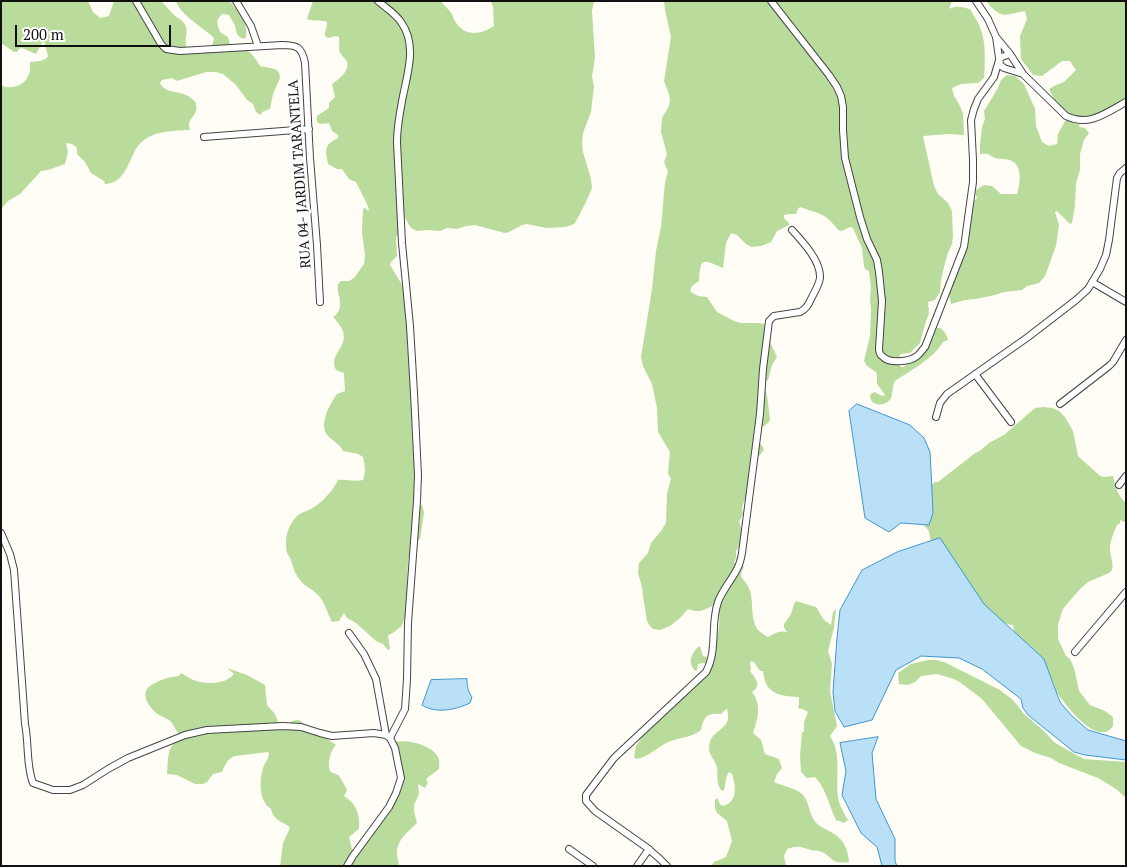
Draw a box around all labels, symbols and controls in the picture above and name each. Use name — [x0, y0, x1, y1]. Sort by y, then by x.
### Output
scale bar — [18, 15, 174, 47]
text: 200 m — [23, 24, 64, 44]
street label: RUA 04- JARDIM TARANTELA — [285, 79, 315, 269]

